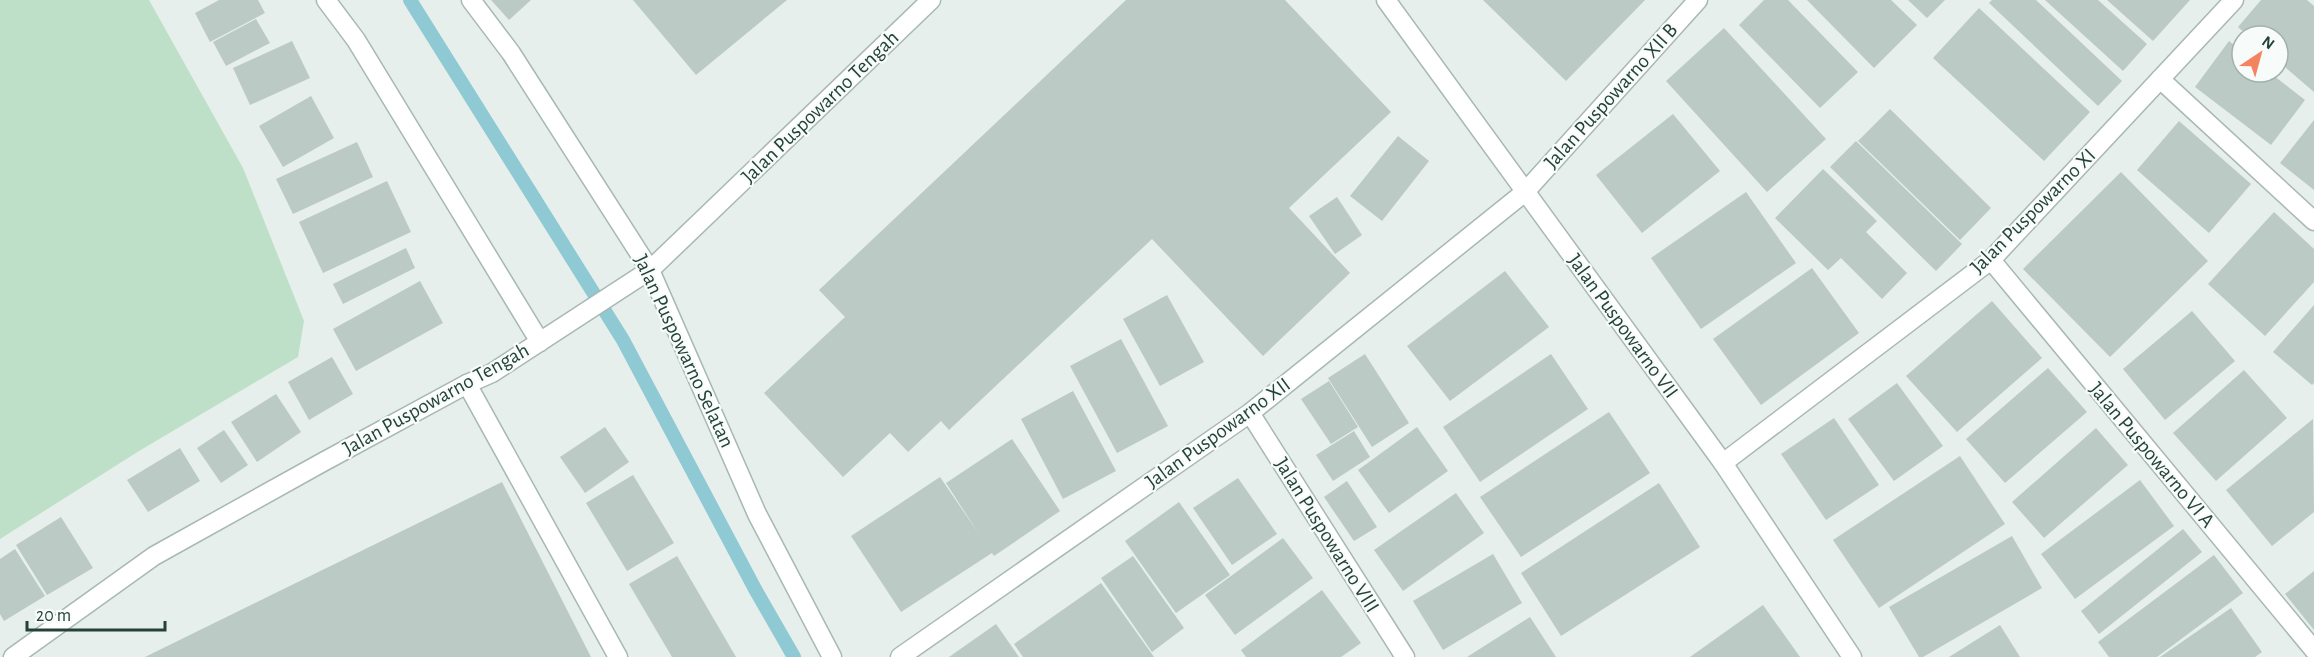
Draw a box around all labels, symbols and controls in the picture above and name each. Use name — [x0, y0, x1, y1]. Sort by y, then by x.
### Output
street label: Jalan Puspowarno XII B — [1540, 19, 1682, 173]
north arrow — [2230, 24, 2290, 84]
street label: Jalan Puspowarno Tengah — [737, 27, 903, 187]
text: N — [2259, 33, 2277, 52]
street label: Jalan Puspowarno XI — [1966, 144, 2100, 278]
street label: Jalan Puspowarno VII — [1564, 250, 1682, 402]
street label: Jalan Puspowarno Selatan — [630, 251, 738, 451]
street label: Jalan Puspowarno Tengah — [339, 339, 533, 459]
street label: Jalan Puspowarno XII — [1142, 374, 1294, 492]
street label: Jalan Puspowarno VI A — [2085, 378, 2219, 532]
street label: Jalan Puspowarno VIII — [1271, 454, 1383, 616]
scale bar — [27, 594, 165, 632]
text: 20 m — [36, 607, 71, 625]

